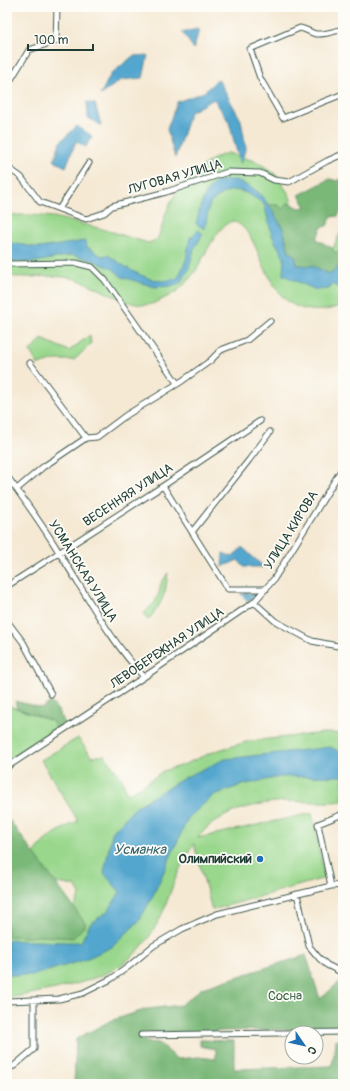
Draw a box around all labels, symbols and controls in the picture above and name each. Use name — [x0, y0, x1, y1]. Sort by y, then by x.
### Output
scale bar — [28, 26, 93, 52]
text: 100 m — [34, 33, 69, 48]
street label: ЛУГОВАЯ УЛИЦА — [125, 156, 225, 198]
street label: ВЕСЕННЯЯ УЛИЦА — [80, 460, 177, 530]
street label: УЛИЦА КИРОВА — [260, 487, 322, 572]
street label: УСМАНСКАЯ УЛИЦА — [45, 517, 121, 625]
street label: ЛЕВОБЕРЕЖНАЯ УЛИЦА — [106, 604, 227, 693]
water label: Усманка — [114, 841, 167, 858]
place label: Олимпийский — [179, 851, 252, 867]
marker: Олимпийский — [255, 854, 265, 864]
park label: Сосна — [268, 988, 302, 1004]
north arrow — [284, 1025, 324, 1065]
text: С — [304, 1044, 319, 1057]

